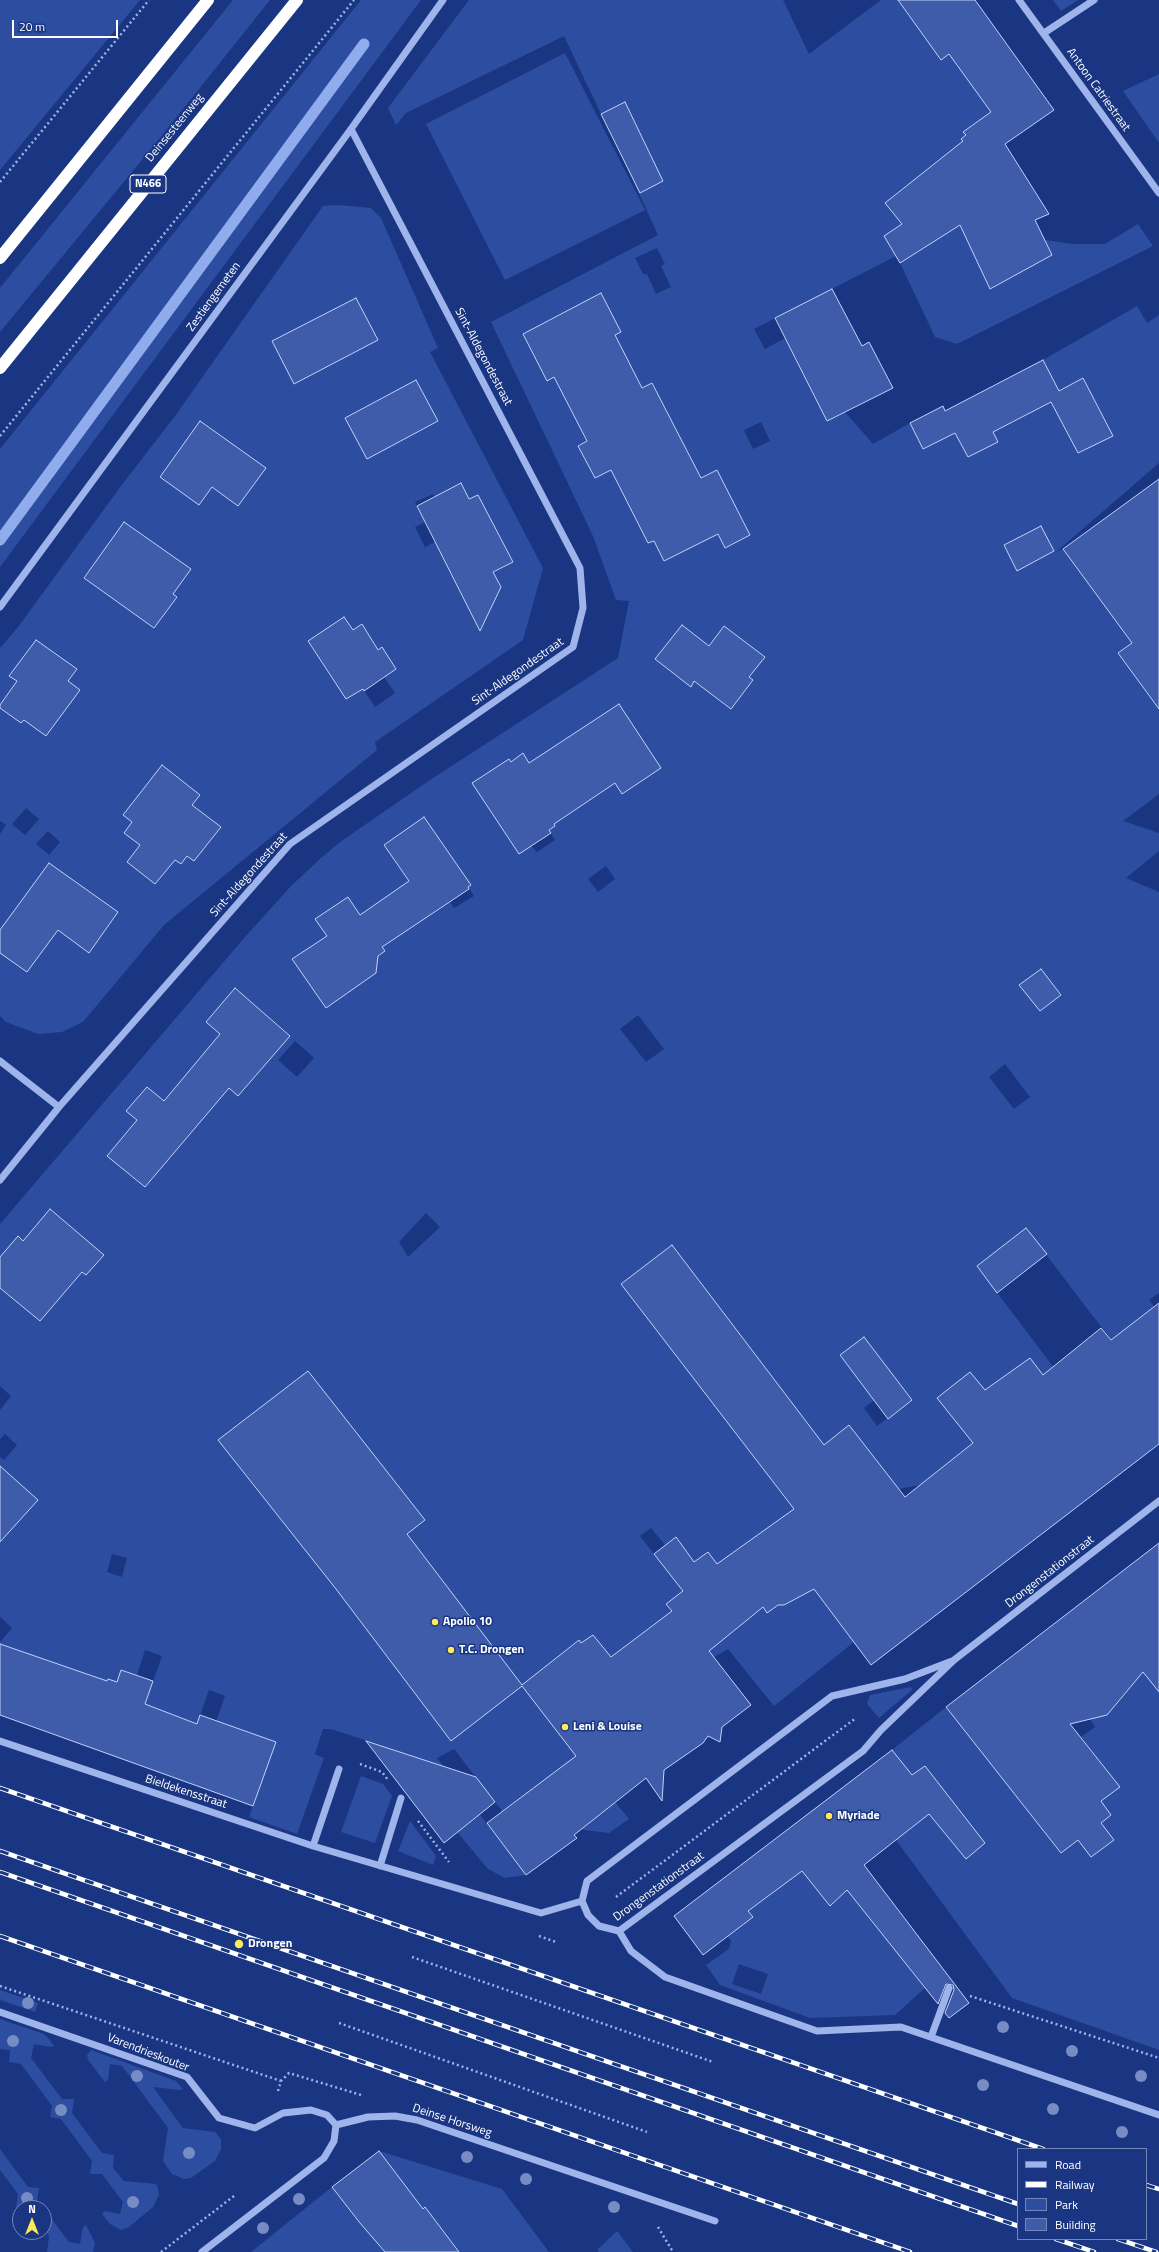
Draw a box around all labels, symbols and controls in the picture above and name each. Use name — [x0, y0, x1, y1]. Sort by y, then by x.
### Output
scale bar — [14, 12, 120, 38]
text: 20 m — [19, 17, 45, 36]
street label: Antoon Catriestraat — [1063, 46, 1133, 134]
street label: Deinsesteenweg — [143, 91, 207, 165]
road number: N466 — [130, 175, 166, 193]
street label: Zestiengemeten — [184, 259, 244, 335]
street label: Sint-Aldegondestraat — [451, 306, 515, 408]
street label: Sint-Aldegondestraat — [469, 635, 567, 709]
street label: Sint-Aldegondestraat — [207, 830, 291, 920]
street label: Drongenstationstraat — [1003, 1533, 1097, 1611]
place label: Apollo 10 — [443, 1615, 492, 1629]
marker: Apollo 10 — [430, 1617, 440, 1627]
place label: T.C. Drongen — [459, 1643, 524, 1657]
marker: T.C. Drongen — [446, 1645, 456, 1655]
place label: Leni & Louise — [573, 1720, 642, 1734]
marker: Leni & Louise — [560, 1722, 570, 1732]
street label: Bieldekensstraat — [143, 1772, 229, 1812]
place label: Myriade — [837, 1809, 880, 1823]
marker: Myriade — [824, 1811, 834, 1821]
street label: Drongenstationstraat — [611, 1849, 707, 1925]
place label: Drongen — [248, 1937, 292, 1951]
marker: Drongen — [233, 1938, 245, 1950]
street label: Varendrieskouter — [105, 2031, 191, 2075]
street label: Deinse Horsweg — [411, 2101, 493, 2141]
legend — [1017, 2148, 1147, 2240]
text: Road — [1055, 2155, 1081, 2174]
text: Railway — [1055, 2175, 1095, 2194]
text: Park — [1055, 2195, 1078, 2214]
north arrow — [12, 2200, 52, 2240]
text: N — [28, 2201, 36, 2217]
text: Building — [1055, 2215, 1096, 2234]

